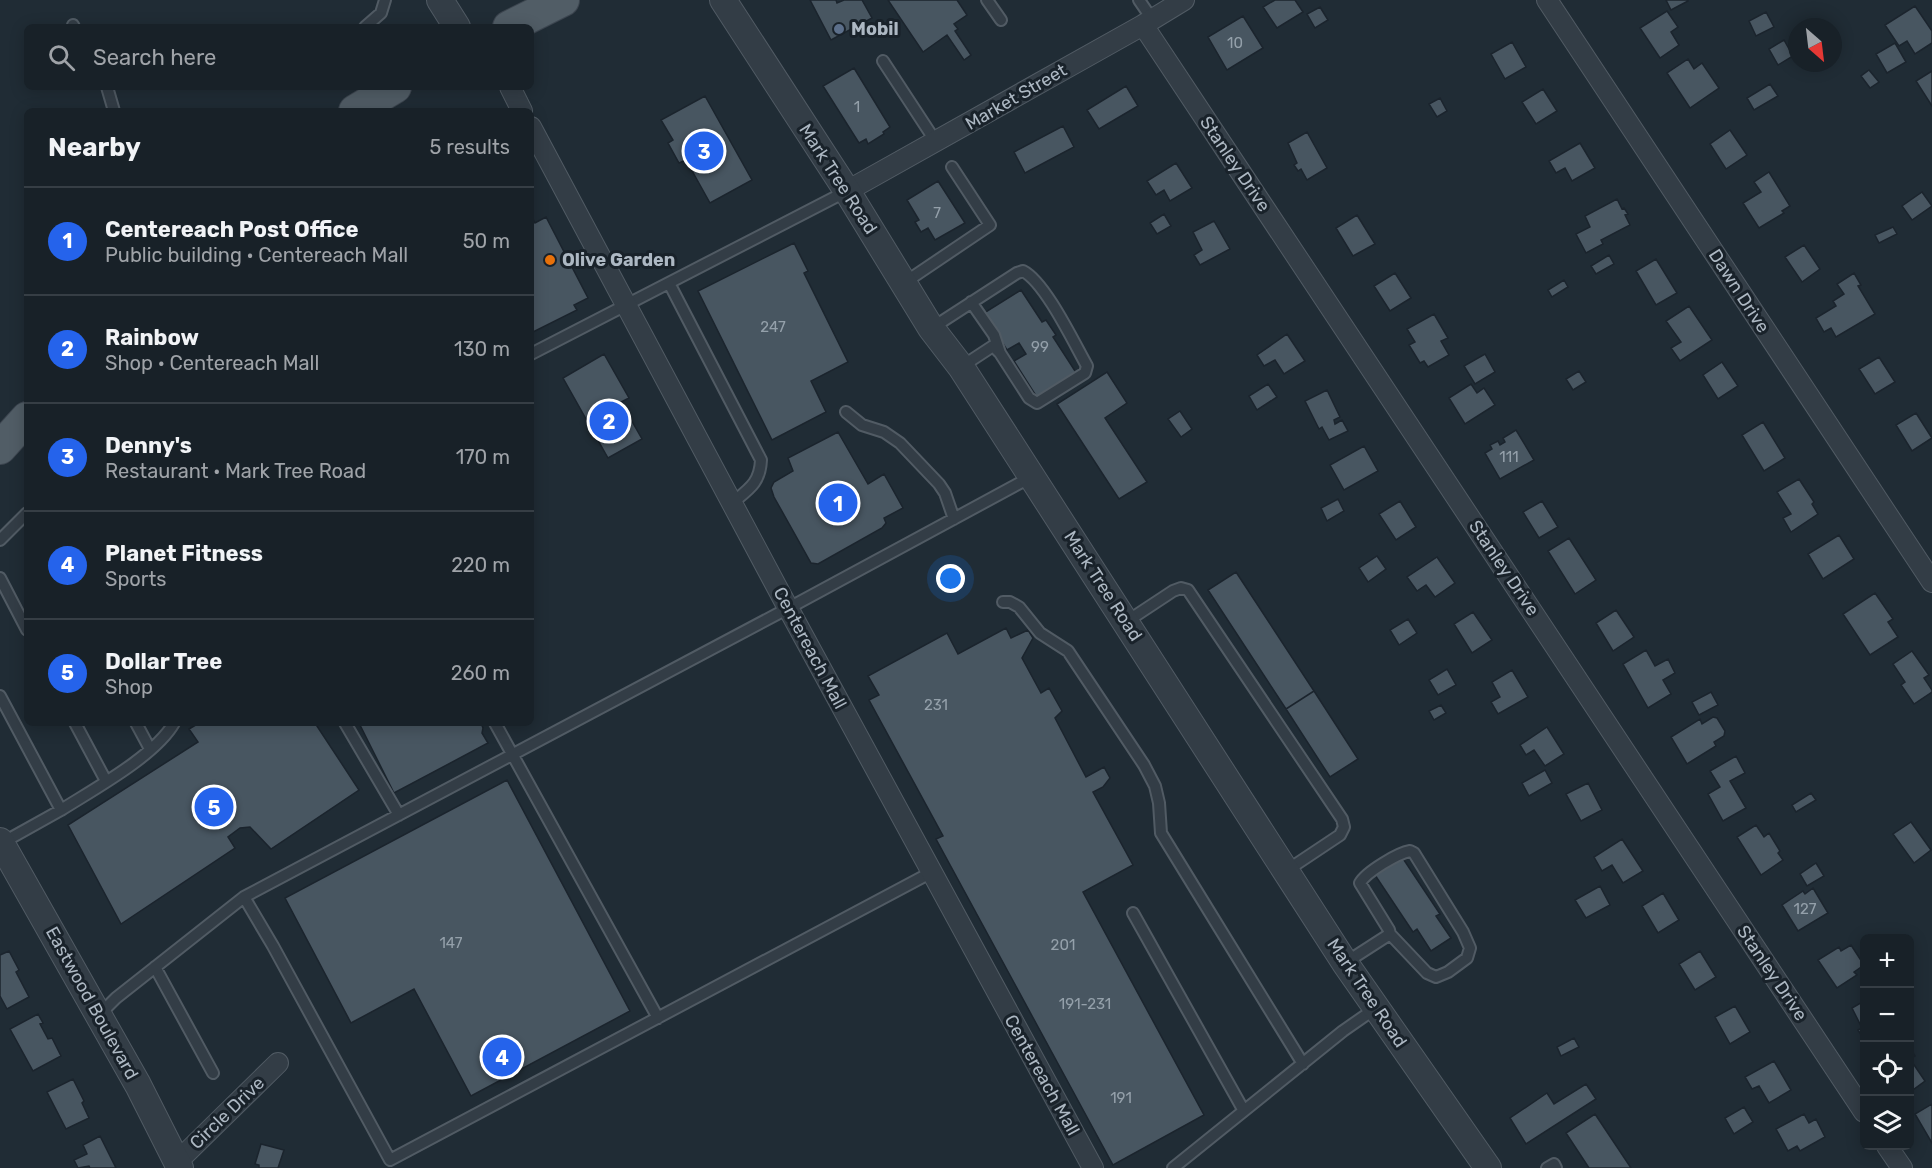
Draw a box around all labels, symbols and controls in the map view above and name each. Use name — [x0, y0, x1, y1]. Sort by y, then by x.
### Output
place label: Mobil — [851, 18, 899, 40]
north arrow — [1788, 18, 1842, 72]
marker: Mobil — [832, 22, 846, 36]
search box — [24, 24, 534, 90]
house number: 10 — [1227, 34, 1243, 52]
icon: search — [45, 41, 78, 74]
text: Search here — [93, 44, 216, 71]
street label: Market Street — [961, 59, 1071, 135]
house number: 1 — [854, 98, 860, 116]
street label: Stanley Drive — [1195, 112, 1275, 216]
street label: Mark Tree Road — [794, 120, 882, 238]
pin: 3 — [684, 128, 724, 174]
text: Nearby — [48, 132, 141, 163]
text: 5 results — [429, 135, 510, 159]
house number: 7 — [933, 204, 941, 222]
text: Centereach Post Office — [105, 216, 359, 243]
text: 1 — [63, 229, 72, 253]
text: 50 m — [463, 229, 510, 253]
text: Public building · Centereach Mall — [105, 243, 408, 267]
street label: Dawn Drive — [1704, 245, 1774, 337]
place label: Olive Garden — [562, 249, 675, 271]
marker: Olive Garden — [543, 253, 557, 267]
house number: 247 — [760, 318, 786, 336]
text: Rainbow — [105, 324, 199, 351]
text: 2 — [61, 337, 74, 361]
text: 130 m — [454, 337, 510, 361]
house number: 99 — [1031, 338, 1049, 356]
text: Shop · Centereach Mall — [105, 351, 319, 375]
pin: 2 — [590, 398, 628, 444]
text: Denny's — [105, 432, 192, 459]
text: 3 — [61, 445, 74, 469]
text: 170 m — [456, 445, 510, 469]
house number: 111 — [1499, 448, 1519, 466]
text: Restaurant · Mark Tree Road — [105, 459, 366, 483]
pin: 1 — [818, 480, 858, 526]
street label: Stanley Drive — [1464, 516, 1544, 620]
street label: Mark Tree Road — [1059, 527, 1147, 645]
text: Planet Fitness — [105, 540, 263, 567]
text: 4 — [61, 553, 74, 577]
text: 220 m — [451, 553, 510, 577]
your location — [936, 564, 965, 593]
text: Sports — [105, 567, 166, 591]
street label: Centereach Mall — [769, 583, 851, 713]
text: Dollar Tree — [105, 648, 222, 675]
text: 5 — [61, 661, 74, 685]
text: 260 m — [451, 661, 510, 685]
text: Shop — [105, 675, 153, 699]
house number: 231 — [924, 696, 948, 714]
pin: 5 — [194, 784, 234, 830]
house number: 127 — [1794, 900, 1817, 918]
street label: Stanley Drive — [1732, 921, 1812, 1025]
street label: Eastwood Boulevard — [41, 923, 143, 1083]
house number: 147 — [439, 934, 463, 952]
street label: Mark Tree Road — [1322, 934, 1412, 1052]
map controls — [1860, 934, 1914, 1150]
button: + — [1860, 934, 1914, 988]
house number: 201 — [1051, 936, 1075, 954]
button: − — [1860, 988, 1914, 1042]
house number: 191-231 — [1059, 995, 1111, 1013]
street label: Centereach Mall — [1000, 1011, 1084, 1139]
pin: 4 — [482, 1034, 522, 1080]
button: locate — [1860, 1042, 1914, 1096]
street label: Circle Drive — [185, 1072, 269, 1154]
house number: 191 — [1110, 1089, 1132, 1107]
button: layers — [1860, 1096, 1914, 1150]

